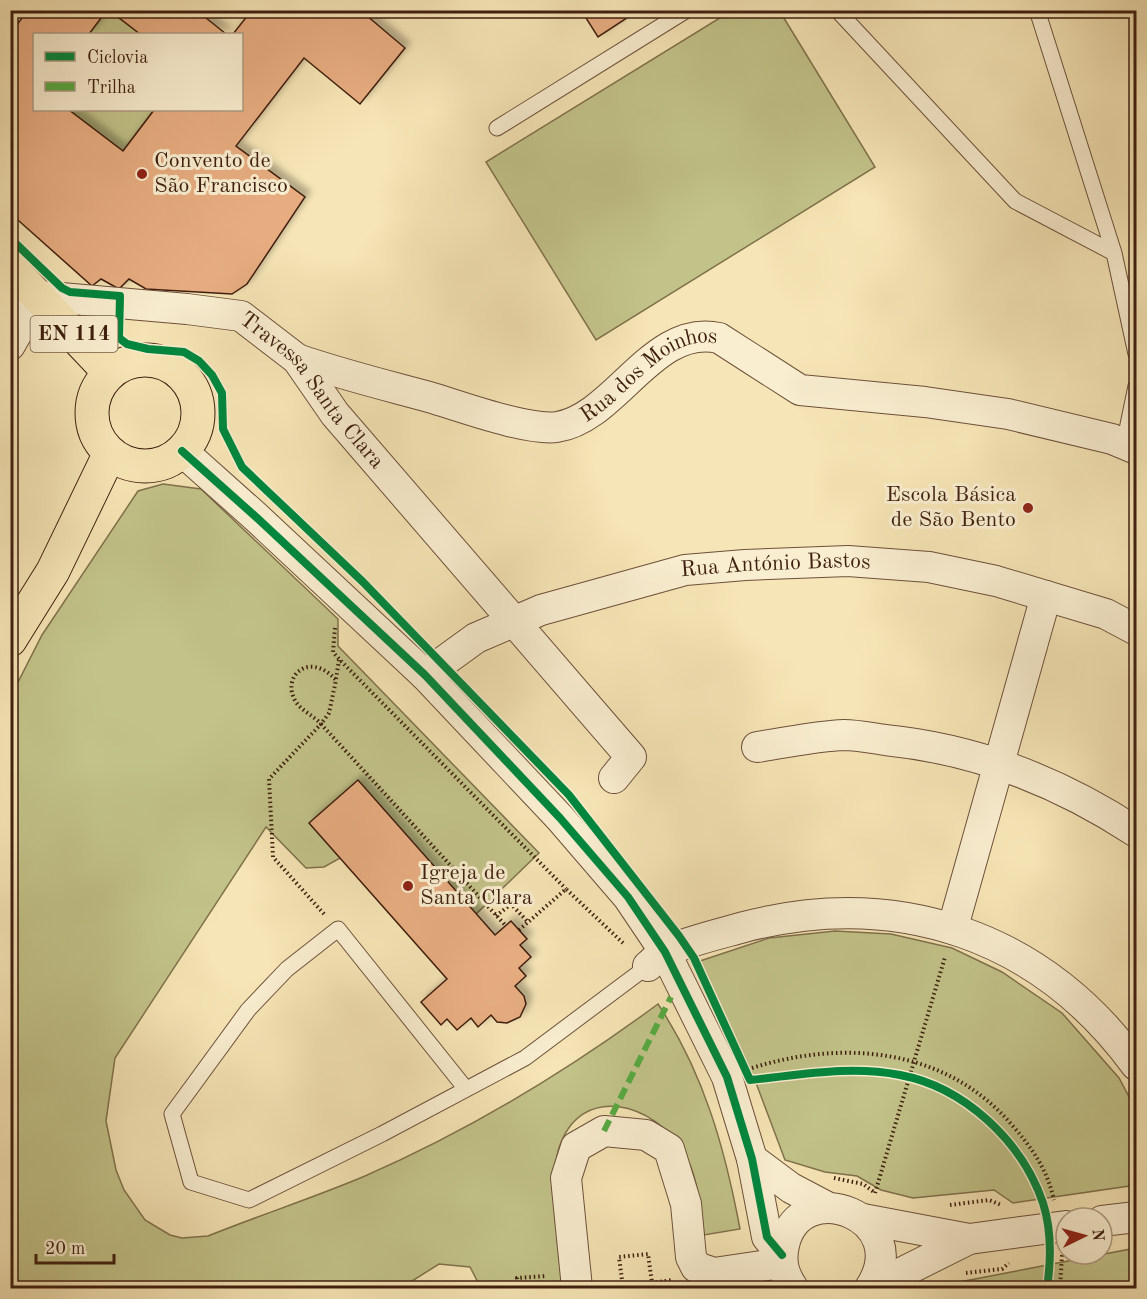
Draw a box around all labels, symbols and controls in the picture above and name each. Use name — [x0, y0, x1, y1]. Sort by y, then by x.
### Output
legend — [33, 33, 243, 111]
text: Ciclovia — [87, 49, 148, 67]
text: Trilha — [87, 79, 136, 97]
place label: Convento de São Francisco — [154, 150, 288, 197]
marker: Convento de São Francisco — [135, 167, 149, 181]
street label: Travessa Santa Clara — [235, 308, 388, 473]
road number: EN 114 — [31, 316, 118, 352]
street label: Rua dos Moinhos — [577, 325, 719, 427]
place label: Escola Básica de São Bento — [886, 484, 1016, 531]
marker: Escola Básica de São Bento — [1021, 501, 1035, 515]
street label: Rua António Bastos — [680, 550, 872, 581]
place label: Igreja de Santa Clara — [420, 862, 533, 909]
marker: Igreja de Santa Clara — [401, 879, 415, 893]
north arrow — [1054, 1206, 1114, 1266]
scale bar — [36, 1227, 114, 1265]
text: N — [1088, 1228, 1106, 1242]
text: 20 m — [45, 1240, 85, 1258]

